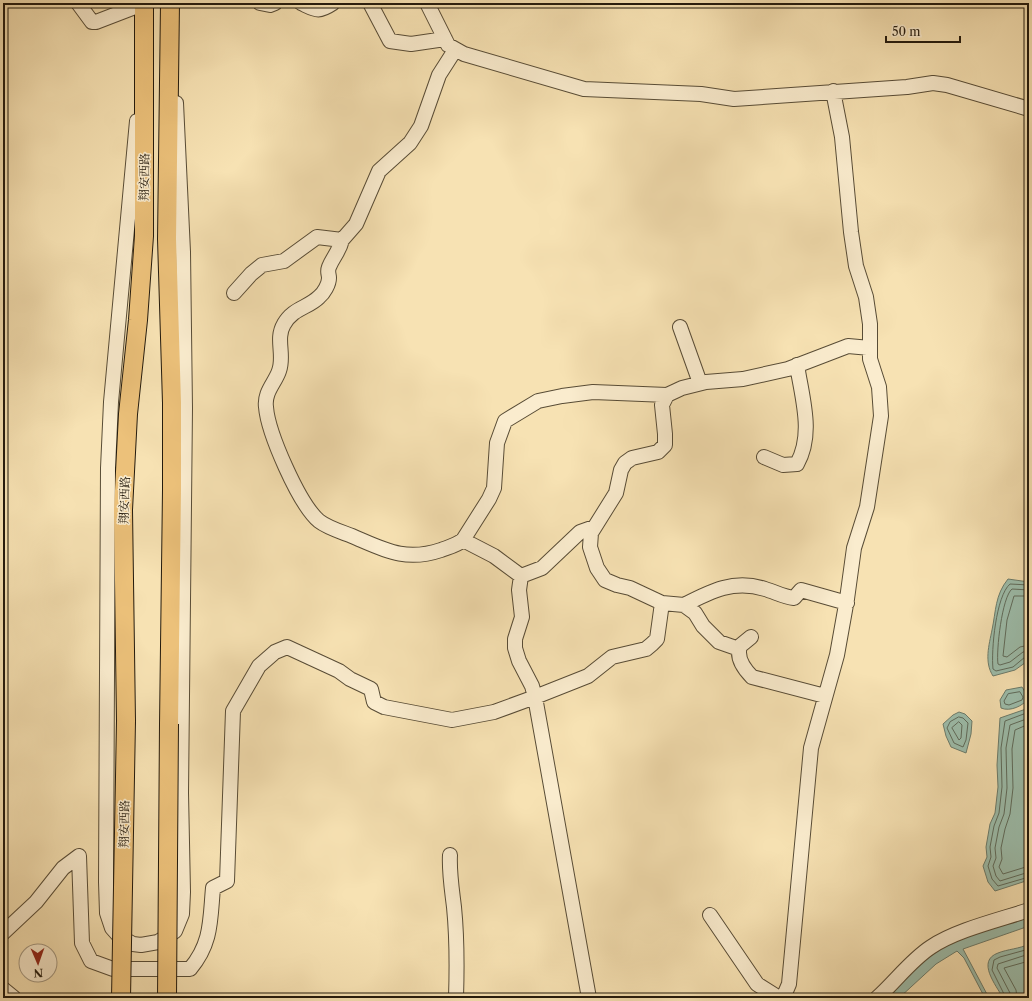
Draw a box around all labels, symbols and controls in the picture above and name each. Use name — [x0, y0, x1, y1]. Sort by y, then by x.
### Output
scale bar — [886, 18, 960, 44]
text: 50 m — [892, 24, 921, 39]
street label: 翔安西路 — [136, 153, 152, 201]
street label: 翔安西路 — [116, 476, 132, 524]
street label: 翔安西路 — [116, 800, 132, 848]
north arrow — [18, 943, 58, 983]
text: N — [33, 966, 43, 980]

